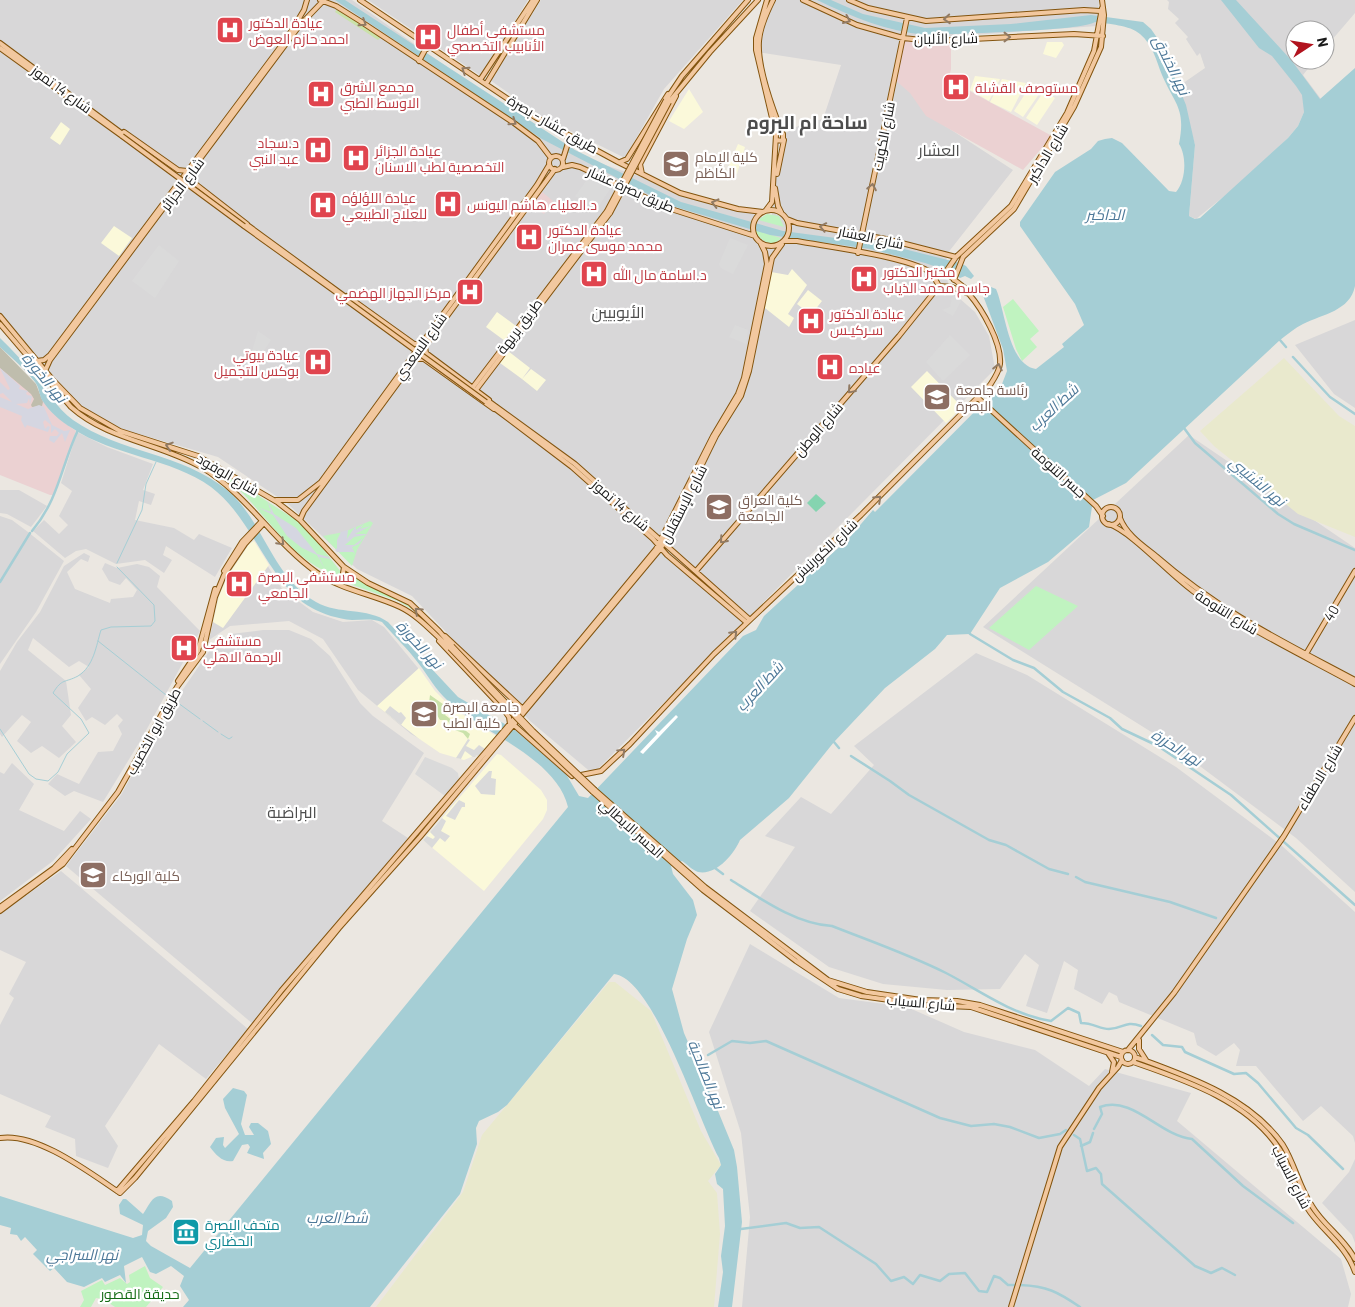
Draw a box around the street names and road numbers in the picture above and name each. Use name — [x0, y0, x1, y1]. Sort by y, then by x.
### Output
street label: شارع الألبان — [914, 29, 978, 48]
street label: شارع 14 تموز — [27, 61, 95, 117]
street label: طريق عشار - بصرة — [504, 91, 601, 158]
street label: شارع الكويت — [868, 100, 899, 172]
street label: شارع الداكير — [1022, 120, 1072, 187]
street label: شارع الجزائر — [156, 154, 208, 215]
street label: طريق بصرة عشار — [584, 162, 677, 217]
street label: شارع العشار — [836, 222, 905, 253]
street label: طريق بريهة — [493, 295, 546, 358]
street label: شارع السعدي — [390, 309, 453, 385]
street label: شارع الوطن — [790, 399, 847, 460]
street label: جسر التنومة — [1028, 443, 1090, 501]
street label: شارع الوفود — [193, 449, 262, 499]
street label: شارع الإستقلال — [656, 462, 711, 547]
street label: شارع 14 تموز — [587, 475, 653, 535]
street label: شارع الكورنيش — [788, 515, 861, 586]
street label: شارع التنومة — [1192, 586, 1262, 639]
street label: 40 — [1320, 602, 1342, 624]
street label: طريق ابو الخصيب — [122, 685, 185, 778]
street label: شارع الاطفاء — [1293, 741, 1346, 814]
street label: الجسر الايطالي — [594, 795, 668, 864]
street label: شارع السياب — [886, 991, 956, 1014]
street label: شارع السياب — [1268, 1142, 1315, 1212]

